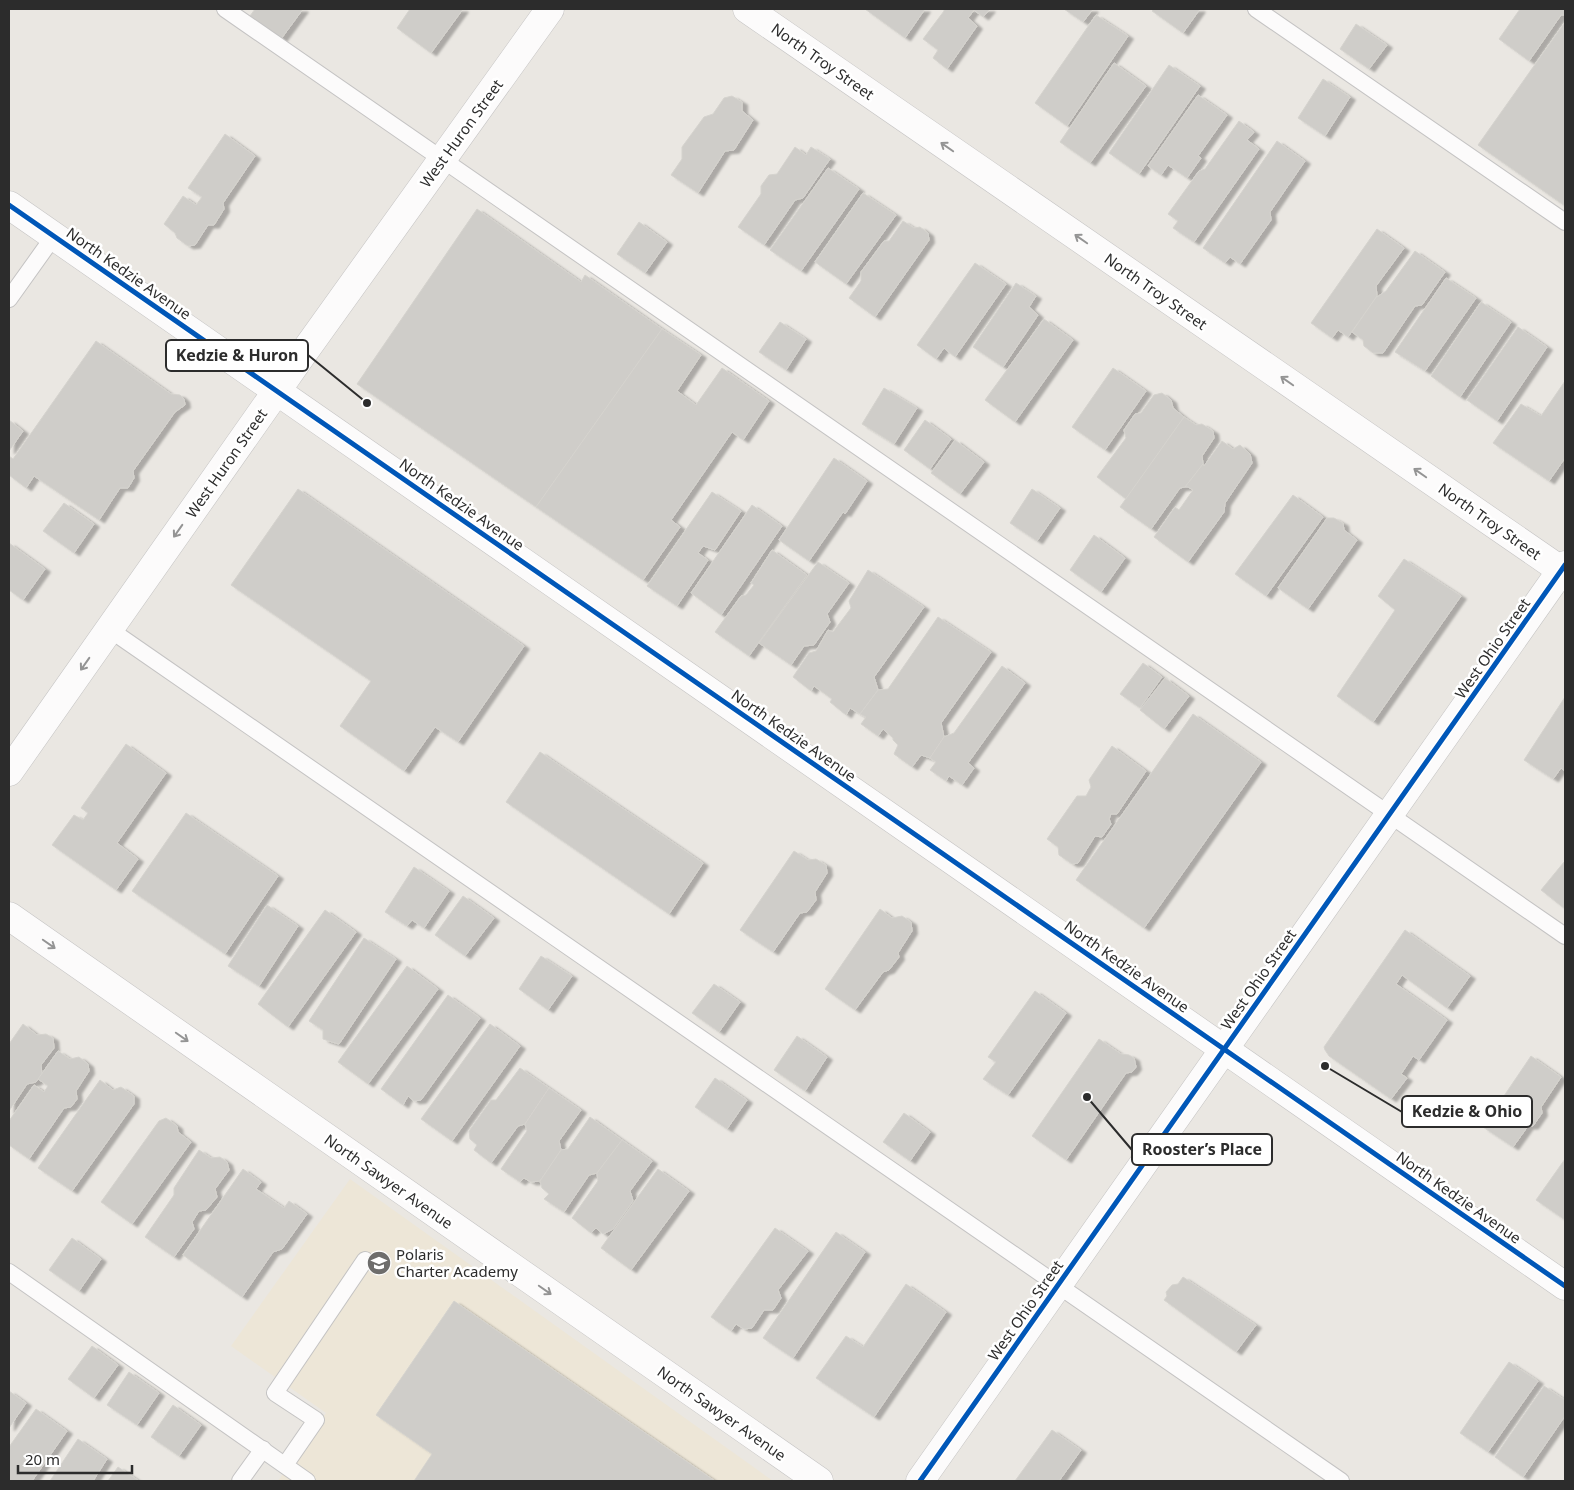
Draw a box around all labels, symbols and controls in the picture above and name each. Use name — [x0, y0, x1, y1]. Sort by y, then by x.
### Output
street label: North Troy Street — [768, 18, 879, 104]
street label: West Huron Street — [415, 74, 507, 191]
one-way arrow — [940, 142, 954, 152]
street label: North Kedzie Avenue — [63, 222, 195, 324]
one-way arrow — [1074, 234, 1088, 244]
street label: North Troy Street — [1101, 248, 1212, 334]
callout: Kedzie & Huron — [166, 340, 308, 371]
text: Kedzie & Huron — [176, 344, 298, 366]
one-way arrow — [1280, 376, 1294, 386]
street label: West Huron Street — [181, 404, 272, 522]
street label: North Kedzie Avenue — [396, 453, 528, 555]
one-way arrow — [1414, 468, 1428, 478]
street label: North Troy Street — [1435, 478, 1546, 564]
one-way arrow — [173, 524, 183, 538]
street label: West Ohio Street — [1450, 593, 1534, 702]
one-way arrow — [79, 657, 90, 670]
street label: North Kedzie Avenue — [728, 684, 860, 786]
street label: North Kedzie Avenue — [1061, 915, 1193, 1017]
street label: West Ohio Street — [1216, 924, 1300, 1033]
one-way arrow — [42, 939, 56, 949]
one-way arrow — [175, 1032, 189, 1042]
callout: Kedzie & Ohio — [1402, 1096, 1532, 1127]
text: Kedzie & Ohio — [1412, 1100, 1522, 1122]
street label: North Sawyer Avenue — [321, 1129, 457, 1233]
callout: Rooster’s Place — [1132, 1134, 1272, 1165]
text: Rooster’s Place — [1142, 1138, 1262, 1160]
street label: North Kedzie Avenue — [1393, 1146, 1525, 1248]
place label: Polaris Charter Academy — [396, 1244, 518, 1281]
school or university icon: Polaris Charter Academy — [366, 1250, 392, 1276]
street label: West Ohio Street — [983, 1255, 1067, 1364]
one-way arrow — [538, 1285, 552, 1295]
street label: North Sawyer Avenue — [654, 1361, 790, 1465]
scale bar — [18, 1442, 131, 1474]
text: 20 m — [25, 1449, 60, 1469]

